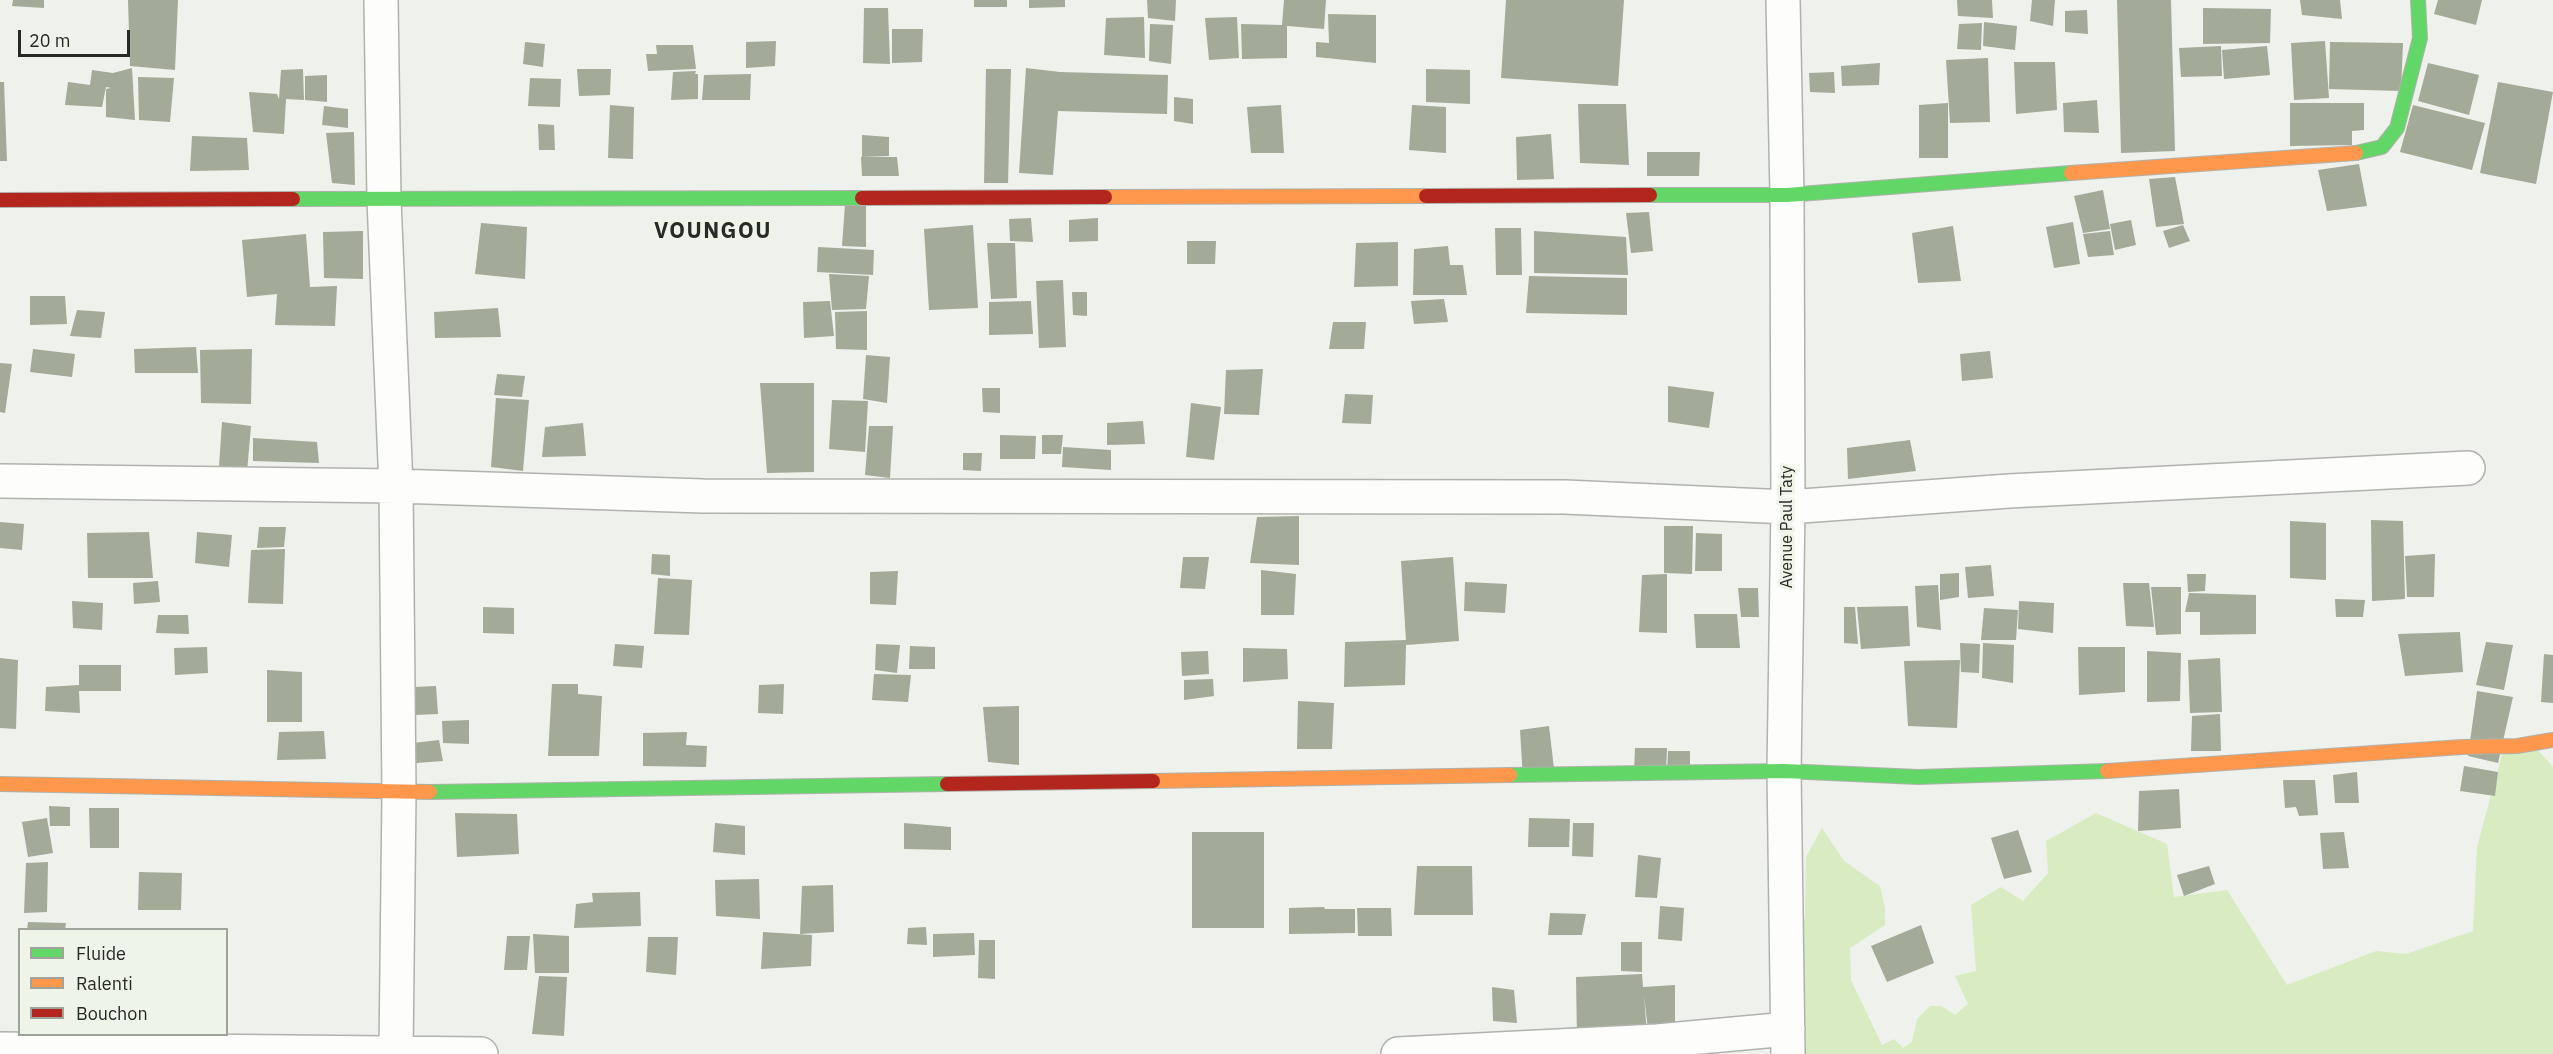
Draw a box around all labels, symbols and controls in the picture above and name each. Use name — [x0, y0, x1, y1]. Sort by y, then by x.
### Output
scale bar — [21, 18, 134, 56]
text: 20 m — [29, 29, 71, 52]
district label: VOUNGOU — [654, 219, 772, 245]
street label: Avenue Paul Taty — [1777, 466, 1797, 588]
legend — [18, 928, 228, 1036]
text: Fluide — [76, 942, 126, 965]
text: Ralenti — [76, 972, 133, 995]
text: Bouchon — [76, 1002, 148, 1025]

